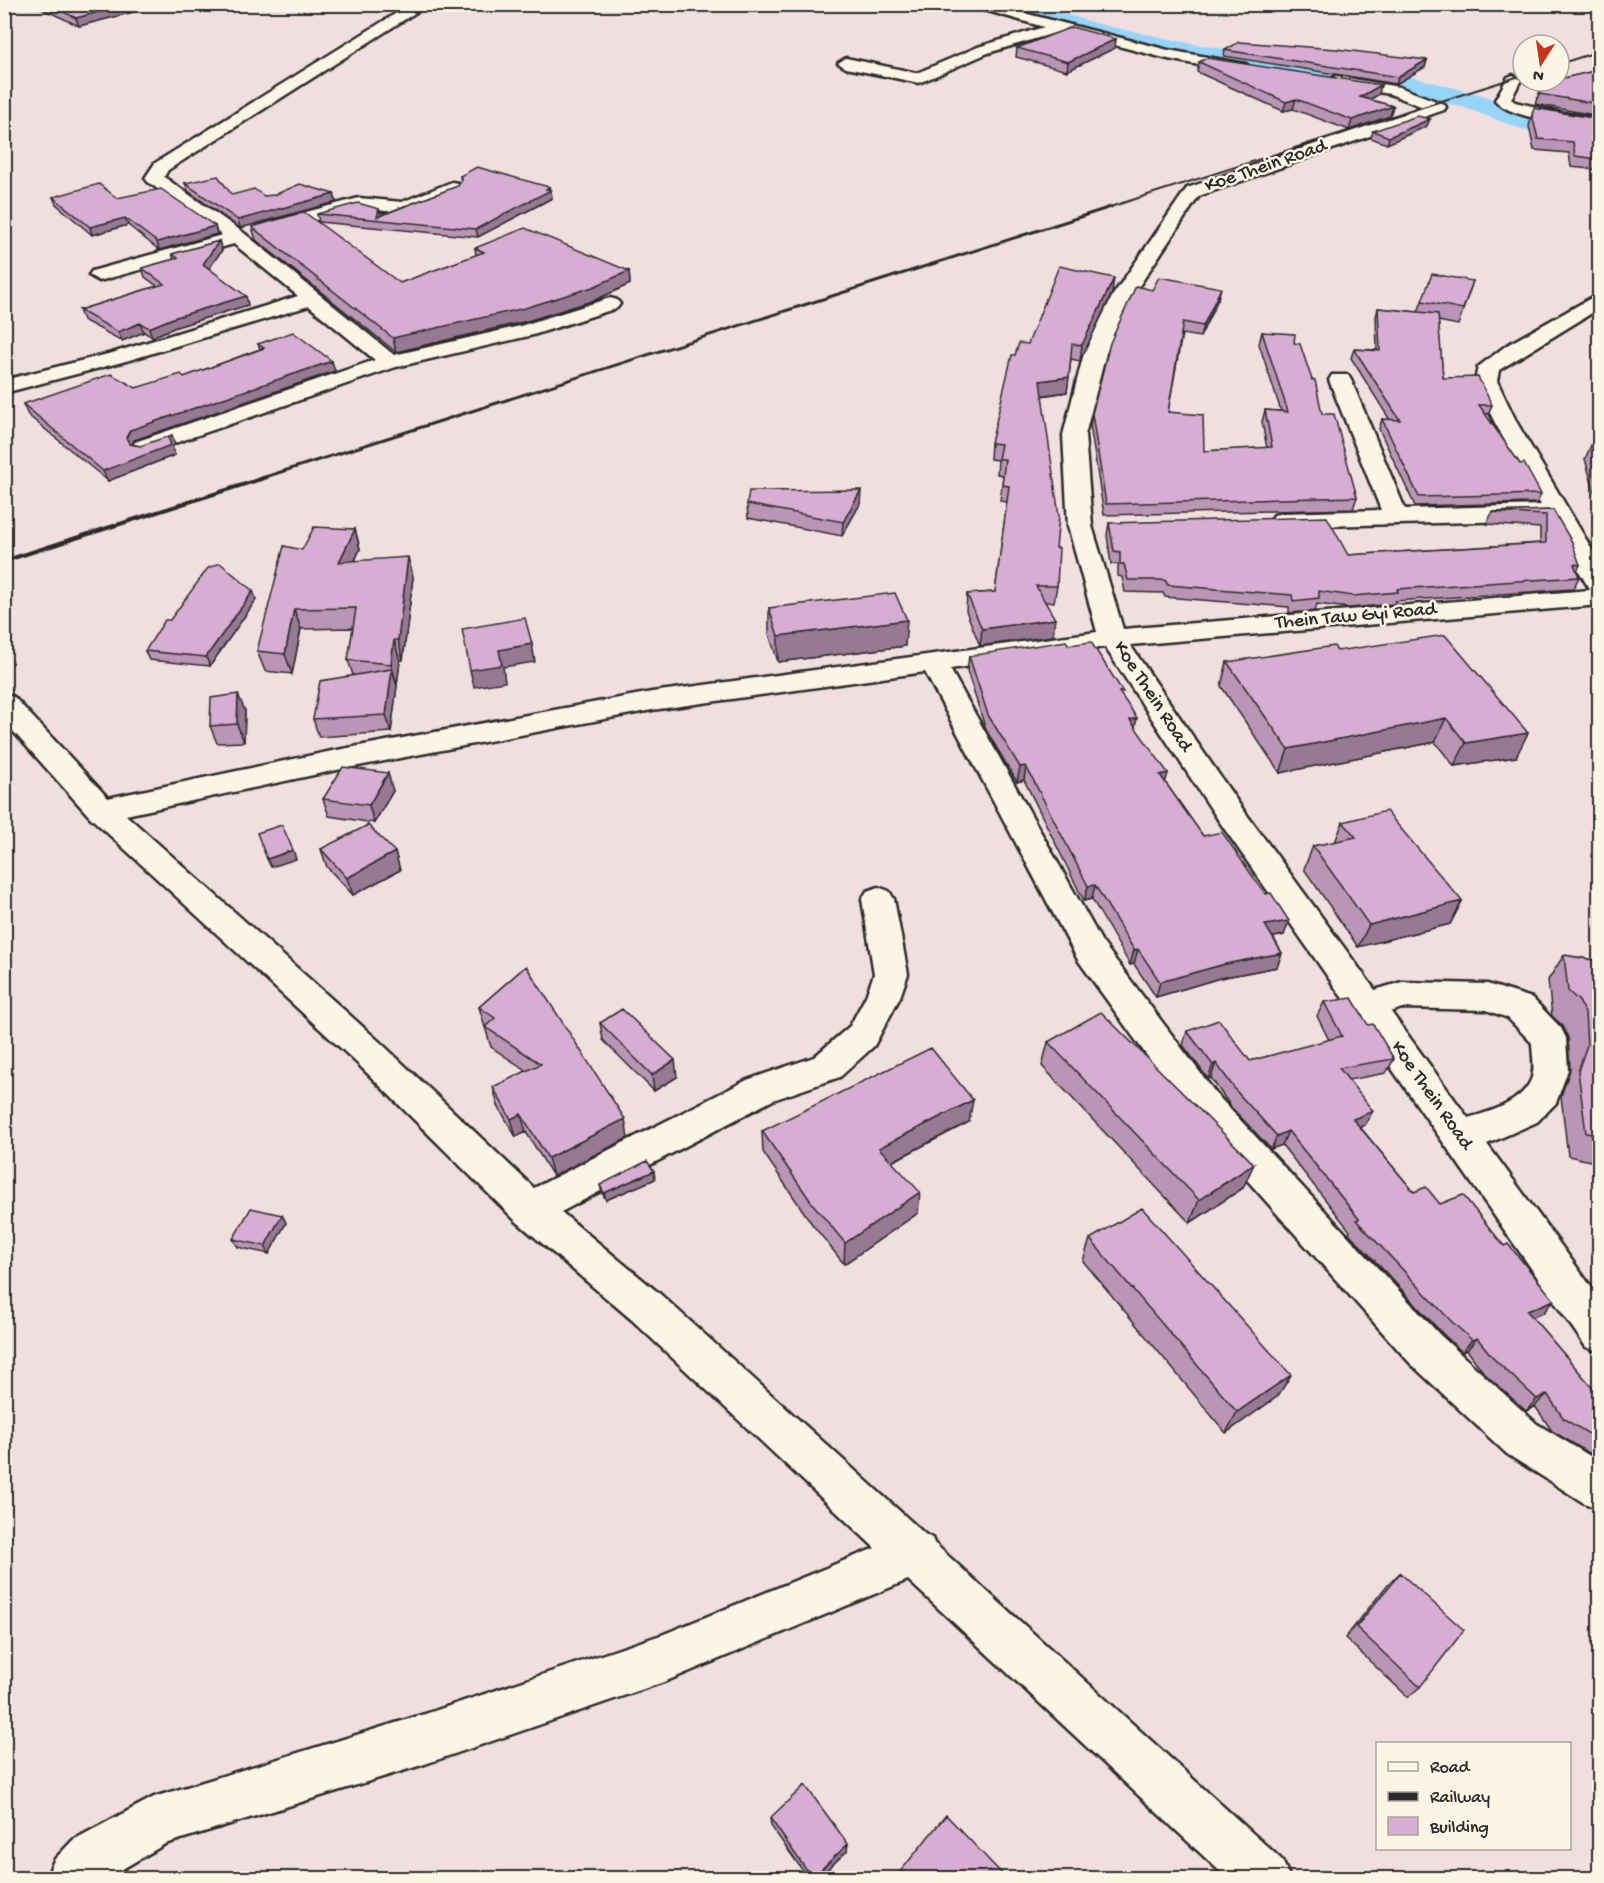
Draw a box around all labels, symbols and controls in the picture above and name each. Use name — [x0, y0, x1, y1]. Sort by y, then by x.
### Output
north arrow — [1511, 33, 1571, 93]
text: N — [1531, 64, 1546, 85]
street label: Koe Thein Road — [1202, 135, 1332, 199]
street label: Thein Taw Gyi Road — [1274, 598, 1440, 636]
street label: Koe Thein Road — [1108, 637, 1198, 759]
street label: Koe Thein Road — [1385, 1037, 1478, 1157]
legend — [1376, 1742, 1571, 1850]
text: Road — [1430, 1758, 1471, 1779]
text: Railway — [1430, 1788, 1490, 1809]
text: Building — [1429, 1818, 1489, 1839]

